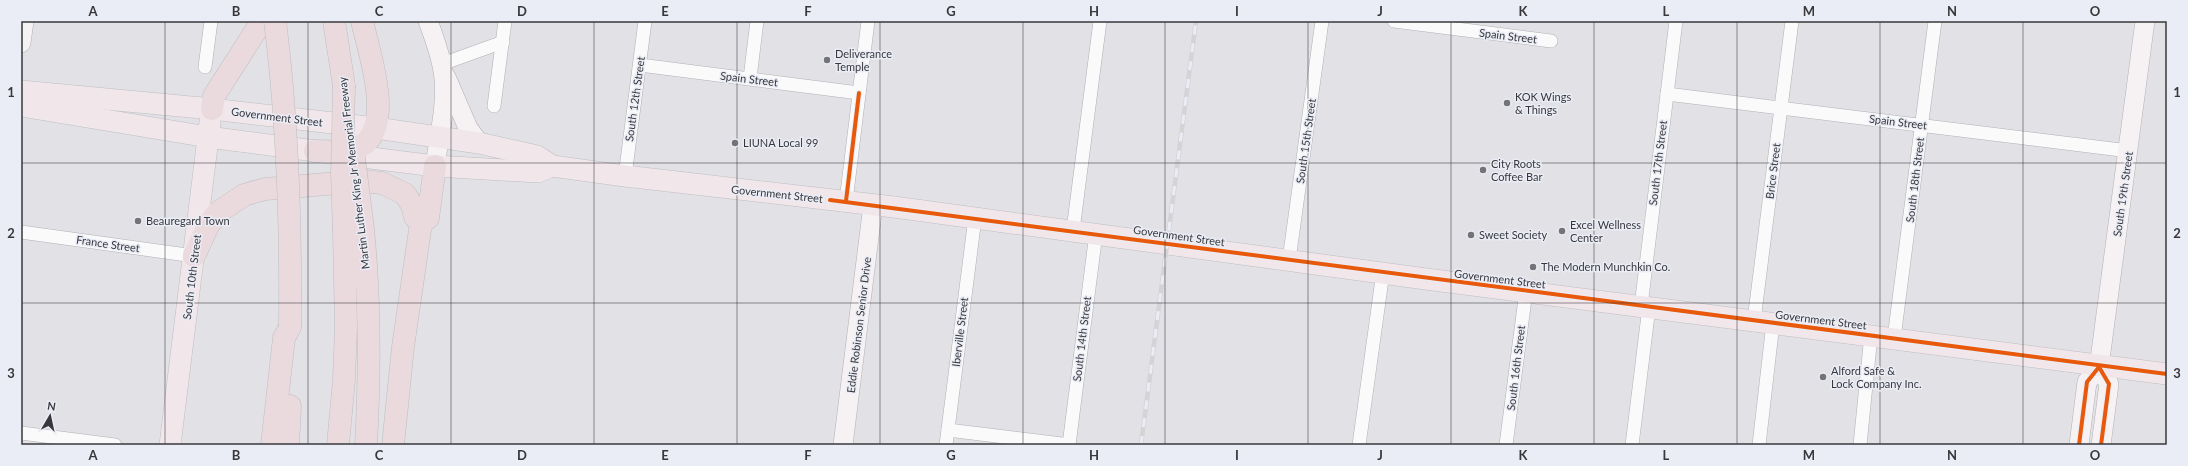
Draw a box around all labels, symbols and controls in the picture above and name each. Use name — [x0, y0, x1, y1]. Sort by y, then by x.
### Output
text: A — [87, 3, 98, 19]
text: B — [232, 3, 241, 19]
text: C — [375, 3, 384, 19]
text: D — [517, 3, 527, 19]
text: E — [661, 3, 669, 19]
text: F — [804, 3, 812, 19]
text: G — [946, 3, 956, 19]
text: H — [1089, 3, 1099, 19]
text: I — [1235, 3, 1239, 19]
text: J — [1377, 3, 1383, 19]
text: K — [1519, 3, 1529, 19]
text: L — [1663, 3, 1670, 19]
text: M — [1803, 3, 1815, 19]
text: N — [1947, 3, 1957, 19]
text: O — [2090, 3, 2101, 19]
street label: Spain Street — [1478, 26, 1538, 45]
place label: Deliverance Temple — [835, 47, 892, 73]
street label: South 12th Street — [622, 55, 647, 142]
marker: Deliverance Temple — [822, 55, 832, 65]
street label: Spain Street — [719, 69, 779, 88]
street label: Martin Luther King Jr Memorial Freeway — [335, 76, 372, 270]
text: 1 — [7, 84, 15, 100]
text: 1 — [2173, 84, 2181, 100]
place label: KOK Wings & Things — [1515, 90, 1571, 116]
street label: South 15th Street — [1293, 97, 1318, 184]
marker: KOK Wings & Things — [1502, 98, 1512, 108]
street label: Government Street — [231, 104, 324, 129]
street label: Spain Street — [1868, 112, 1928, 131]
street label: South 17th Street — [1646, 120, 1669, 206]
place label: LIUNA Local 99 — [743, 136, 819, 149]
street label: South 18th Street — [1903, 137, 1926, 223]
marker: LIUNA Local 99 — [730, 138, 740, 148]
street label: Brice Street — [1763, 142, 1782, 200]
street label: South 19th Street — [2110, 150, 2135, 237]
place label: City Roots Coffee Bar — [1491, 157, 1542, 183]
marker: City Roots Coffee Bar — [1478, 165, 1488, 175]
street label: Government Street — [731, 182, 824, 205]
place label: Beauregard Town — [146, 214, 230, 227]
marker: Beauregard Town — [133, 216, 143, 226]
place label: Excel Wellness Center — [1570, 218, 1641, 244]
street label: Government Street — [1133, 223, 1226, 248]
text: 2 — [7, 225, 15, 241]
text: 2 — [2173, 225, 2181, 241]
marker: Excel Wellness Center — [1557, 226, 1567, 236]
place label: Sweet Society — [1479, 228, 1547, 241]
marker: Sweet Society — [1466, 230, 1476, 240]
street label: France Street — [75, 233, 141, 254]
street label: South 10th Street — [180, 234, 203, 320]
street label: Eddie Robinson Senior Drive — [844, 256, 873, 394]
place label: The Modern Munchkin Co. — [1541, 260, 1670, 273]
marker: The Modern Munchkin Co. — [1528, 262, 1538, 272]
street label: Government Street — [1454, 266, 1547, 291]
street label: Iberville Street — [949, 296, 970, 368]
street label: South 14th Street — [1070, 296, 1093, 382]
street label: Government Street — [1775, 307, 1868, 332]
street label: South 16th Street — [1504, 325, 1527, 411]
place label: Alford Safe & Lock Company Inc. — [1831, 364, 1922, 390]
text: 3 — [7, 365, 15, 381]
text: 3 — [2173, 365, 2181, 381]
marker: Alford Safe & Lock Company Inc. — [1818, 372, 1828, 382]
north arrow — [30, 396, 70, 436]
text: N — [46, 399, 57, 413]
text: A — [87, 447, 98, 463]
text: B — [232, 447, 241, 463]
text: C — [375, 447, 384, 463]
text: D — [517, 447, 527, 463]
text: E — [661, 447, 669, 463]
text: F — [804, 447, 812, 463]
text: G — [946, 447, 956, 463]
text: H — [1089, 447, 1099, 463]
text: I — [1235, 447, 1239, 463]
text: J — [1377, 447, 1383, 463]
text: K — [1519, 447, 1529, 463]
text: L — [1663, 447, 1670, 463]
text: M — [1803, 447, 1815, 463]
text: N — [1947, 447, 1957, 463]
text: O — [2090, 447, 2101, 463]

